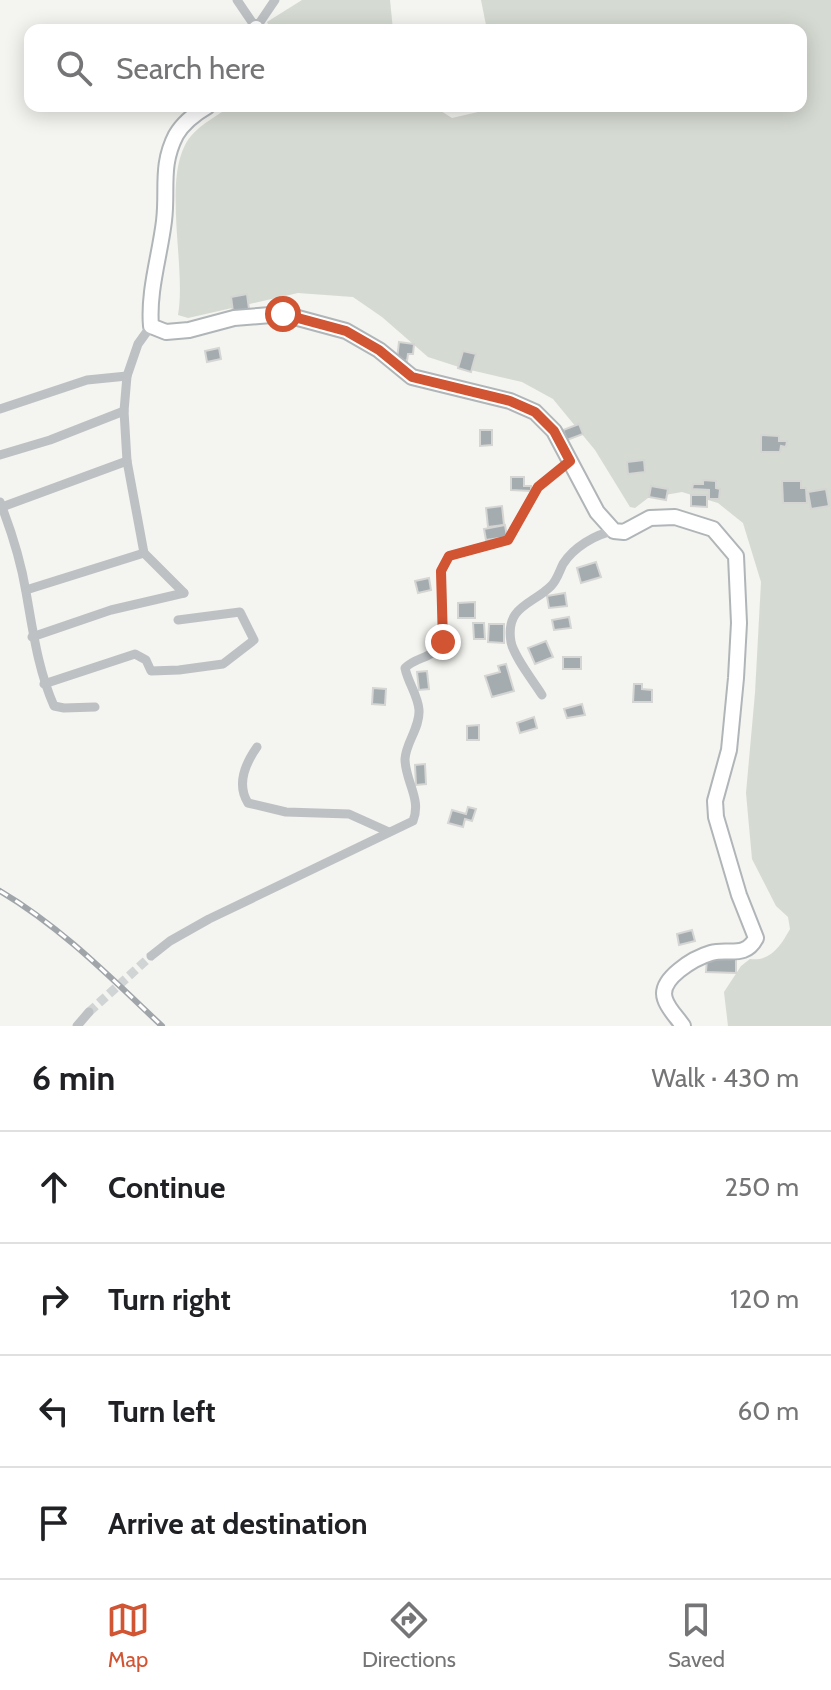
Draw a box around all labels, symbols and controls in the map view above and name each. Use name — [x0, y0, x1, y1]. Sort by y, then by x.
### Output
search box — [24, 24, 807, 112]
icon: search — [52, 46, 96, 90]
text: Search here — [116, 50, 265, 87]
route start — [265, 296, 301, 332]
route end — [425, 624, 461, 660]
text: 6 min — [32, 1057, 115, 1099]
text: Walk · 430 m — [651, 1062, 799, 1094]
icon: ahead — [32, 1165, 76, 1209]
text: Continue — [108, 1169, 225, 1206]
text: 250 m — [725, 1171, 799, 1203]
icon: right — [32, 1277, 76, 1321]
text: Turn right — [108, 1281, 231, 1318]
text: 120 m — [730, 1283, 799, 1315]
icon: left — [32, 1389, 76, 1433]
text: Turn left — [108, 1393, 216, 1430]
text: 60 m — [737, 1395, 799, 1427]
icon: arrive — [32, 1501, 76, 1545]
text: Arrive at destination — [108, 1505, 368, 1542]
tab: Map — [106, 1598, 150, 1673]
tab: Directions — [362, 1598, 456, 1673]
tab: Saved — [668, 1598, 725, 1673]

